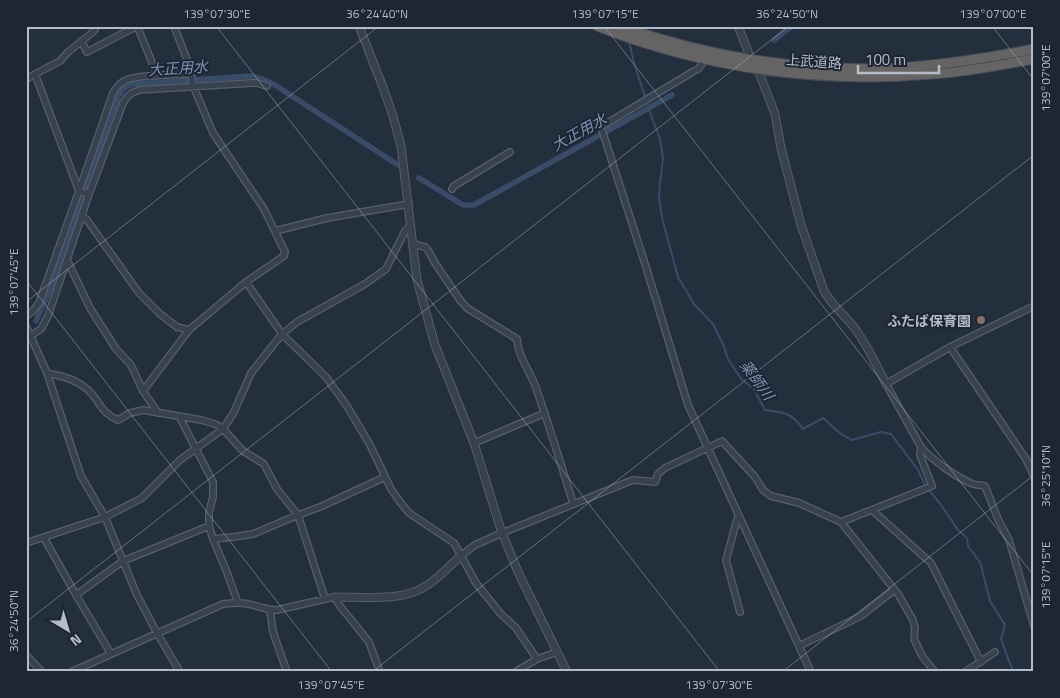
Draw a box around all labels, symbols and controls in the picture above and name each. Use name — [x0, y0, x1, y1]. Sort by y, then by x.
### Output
text: 139°07'30"E — [183, 4, 251, 23]
text: 36°24'40"N — [346, 4, 408, 23]
text: 139°07'15"E — [571, 4, 639, 23]
text: 36°24'50"N — [756, 4, 818, 23]
text: 139°07'00"E — [959, 4, 1027, 23]
scale bar — [858, 42, 939, 74]
text: 139°07'00"E — [1036, 44, 1055, 112]
text: 100 m — [865, 48, 906, 71]
street label: 上武道路 — [785, 49, 843, 73]
water label: 大正用水 — [147, 54, 211, 82]
water label: 大正用水 — [547, 106, 613, 157]
text: 139°07'45"E — [4, 248, 23, 316]
place label: ふたば保育園 — [887, 310, 971, 331]
marker: ふたば保育園 — [975, 314, 987, 326]
water label: 薬師川 — [734, 355, 781, 407]
text: 36°25'10"N — [1036, 445, 1055, 507]
text: 139°07'15"E — [1036, 541, 1055, 609]
text: 36°24'50"N — [4, 590, 23, 652]
north arrow — [42, 606, 92, 656]
text: N — [66, 629, 87, 652]
text: 139°07'45"E — [297, 675, 365, 694]
text: 139°07'30"E — [685, 675, 753, 694]

